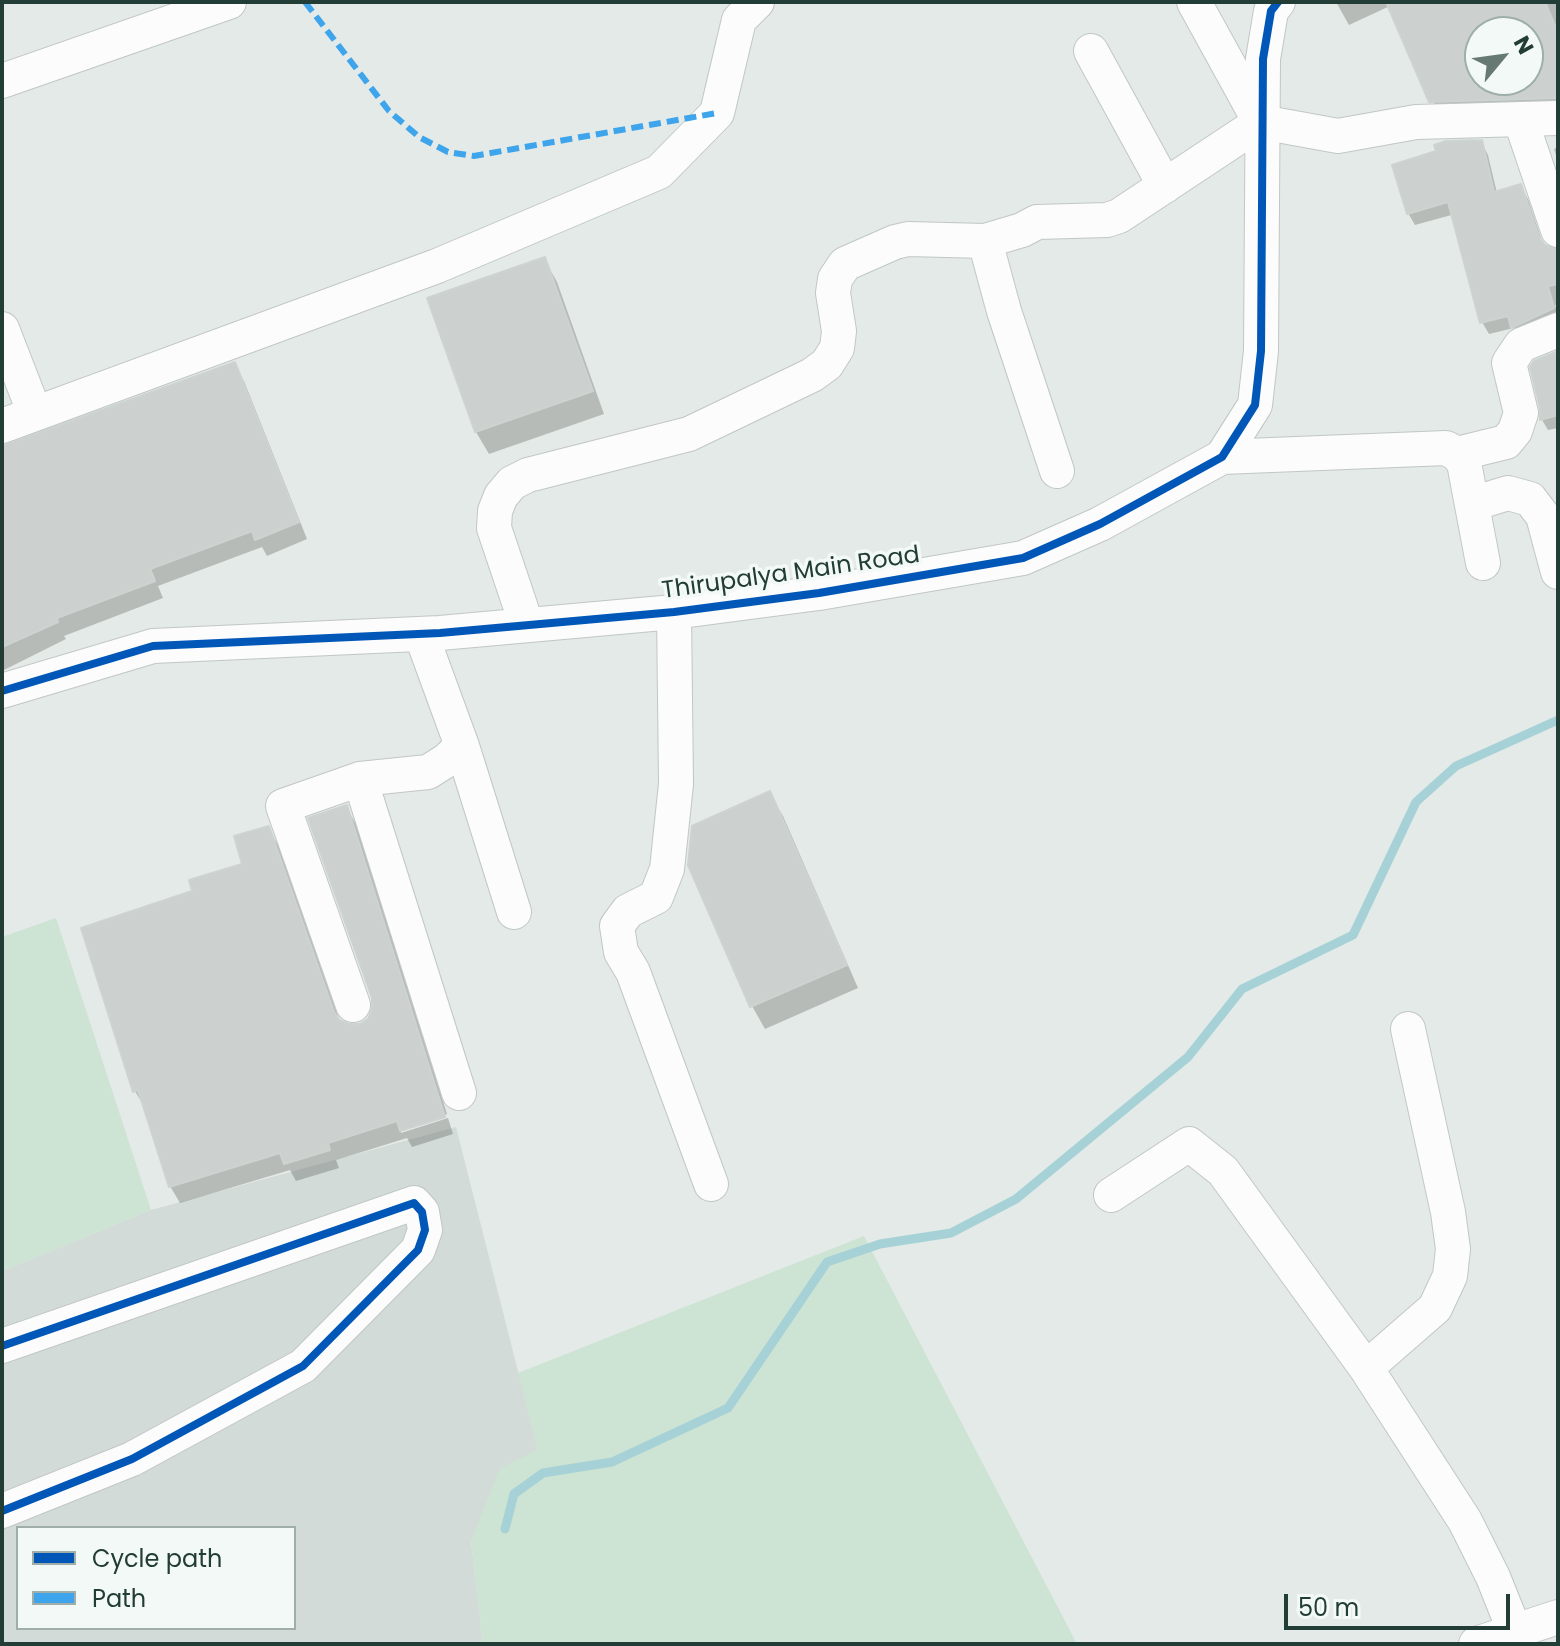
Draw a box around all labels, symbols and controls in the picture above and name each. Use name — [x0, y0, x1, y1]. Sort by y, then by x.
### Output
north arrow — [1464, 16, 1544, 96]
text: N — [1506, 30, 1541, 60]
street label: Thirupalya Main Road — [660, 542, 922, 606]
legend — [16, 1526, 296, 1630]
text: Cycle path — [92, 1542, 222, 1575]
scale bar — [1288, 1578, 1514, 1628]
text: Path — [92, 1582, 146, 1615]
text: 50 m — [1298, 1591, 1359, 1624]

